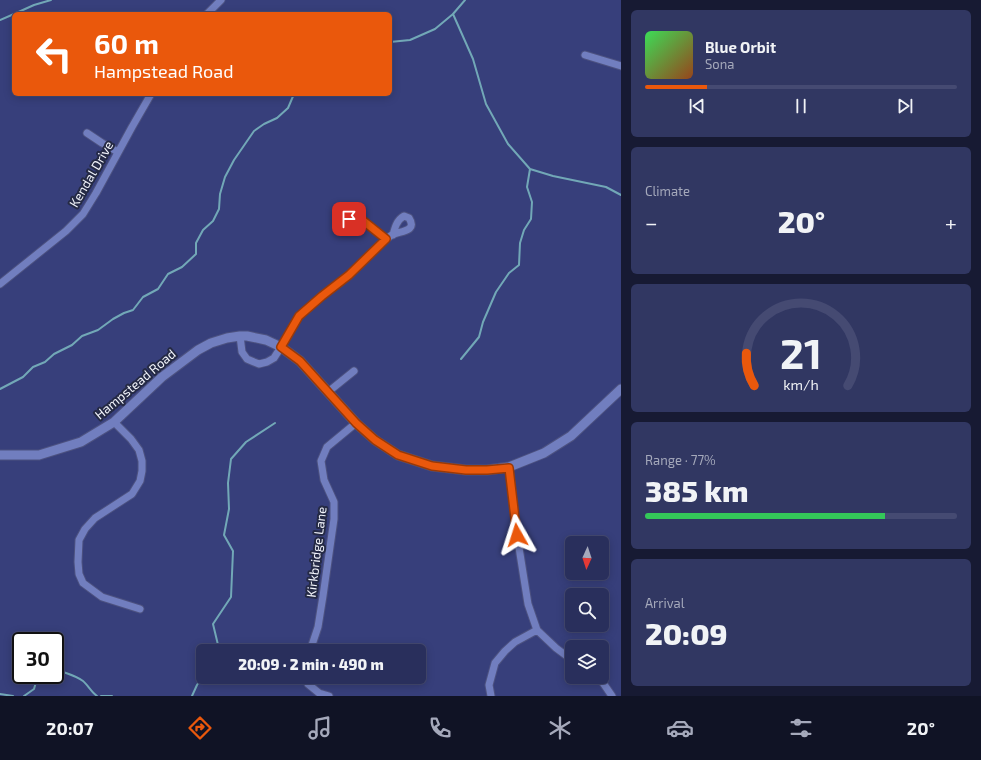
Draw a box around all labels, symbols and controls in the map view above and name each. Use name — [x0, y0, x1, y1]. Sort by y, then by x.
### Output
text: 60 m — [94, 26, 159, 60]
icon: left — [28, 28, 80, 80]
text: Blue Orbit — [705, 38, 776, 56]
text: Sona — [705, 56, 734, 72]
text: Hampstead Road — [94, 60, 233, 82]
icon: previous — [686, 95, 708, 117]
icon: pause — [790, 95, 812, 117]
icon: next — [894, 95, 916, 117]
street label: Kendal Drive — [66, 138, 116, 210]
text: Climate — [645, 183, 690, 199]
pin — [332, 202, 366, 236]
text: 20° — [778, 203, 825, 239]
icon: arrive — [338, 208, 360, 230]
text: − — [645, 209, 658, 235]
text: + — [945, 209, 957, 235]
text: 21 — [780, 327, 822, 377]
street label: Hampstead Road — [91, 346, 179, 422]
text: km/h — [783, 376, 819, 393]
text: Range · 77% — [645, 452, 716, 468]
text: 385 km — [645, 472, 748, 508]
street label: Kirkbridge Lane — [302, 506, 330, 598]
position arrow — [496, 514, 538, 556]
north arrow — [565, 536, 609, 580]
map controls — [565, 536, 609, 684]
button: search — [565, 588, 609, 632]
text: Arrival — [645, 595, 685, 611]
text: 20:09 — [645, 615, 728, 651]
speed limit sign: 30 — [12, 632, 64, 684]
button: layers — [565, 640, 609, 684]
text: 20:09 · 2 min · 490 m — [238, 655, 384, 673]
icon: directions — [186, 714, 214, 742]
icon: music — [306, 714, 334, 742]
icon: phone — [426, 714, 454, 742]
icon: climate — [546, 714, 574, 742]
icon: car — [666, 714, 694, 742]
icon: filters — [787, 714, 815, 742]
text: 20:07 — [46, 717, 93, 739]
text: 20° — [907, 717, 935, 739]

